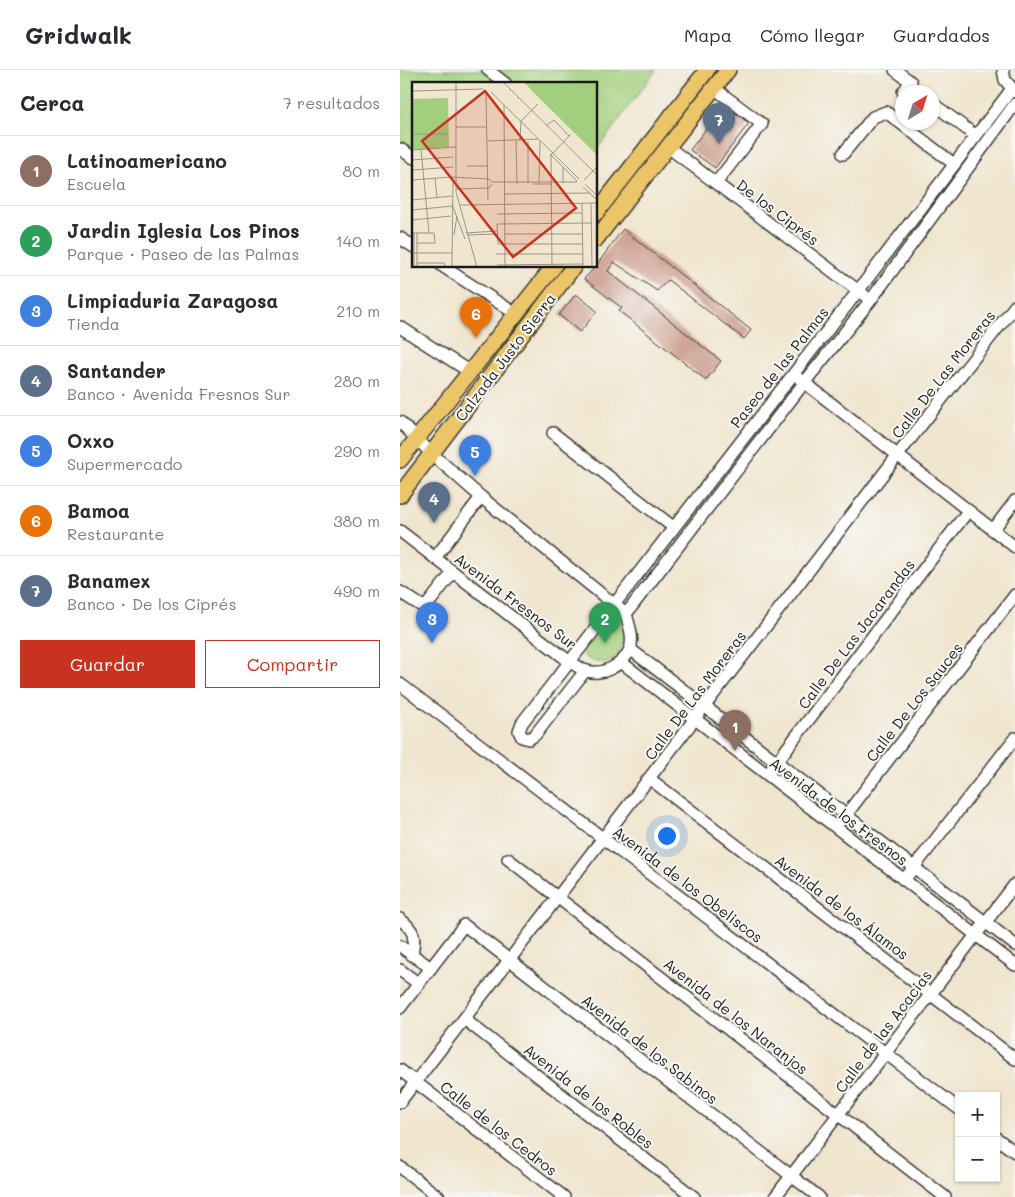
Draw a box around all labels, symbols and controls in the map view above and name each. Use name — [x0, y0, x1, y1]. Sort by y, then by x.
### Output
text: Gridwalk — [25, 19, 132, 50]
text: Mapa — [684, 23, 732, 47]
text: Cómo llegar — [760, 23, 865, 47]
text: Guardados — [893, 23, 990, 47]
inset map — [412, 82, 598, 268]
north arrow — [895, 85, 940, 130]
text: Cerca — [20, 89, 85, 116]
text: 7 resultados — [283, 92, 380, 113]
pin: 7 — [703, 103, 735, 144]
text: Latinoamericano — [67, 148, 227, 173]
text: 1 — [32, 160, 40, 181]
text: 80 m — [343, 160, 380, 181]
text: Escuela — [67, 173, 126, 194]
street label: De los Ciprés — [733, 174, 823, 250]
text: Jardin Iglesia Los Pinos — [67, 218, 300, 243]
text: 2 — [32, 230, 40, 251]
text: 140 m — [336, 230, 380, 251]
text: Parque · Paseo de las Palmas — [67, 243, 299, 264]
text: Limpiaduria Zaragosa — [67, 288, 278, 313]
street label: Calzada Justo Sierra — [450, 289, 560, 425]
pin: 6 — [460, 297, 492, 338]
text: 3 — [31, 300, 41, 321]
text: 210 m — [336, 300, 380, 321]
street label: Paseo de las Palmas — [725, 302, 833, 432]
street label: Calle De Las Moreras — [887, 306, 999, 442]
text: Tienda — [67, 313, 120, 334]
text: Santander — [67, 358, 166, 383]
text: 4 — [31, 370, 41, 391]
text: 280 m — [334, 370, 380, 391]
text: Banco · Avenida Fresnos Sur — [67, 383, 290, 404]
text: Oxxo — [67, 428, 114, 453]
pin: 5 — [459, 435, 491, 476]
text: 5 — [31, 440, 41, 461]
text: 290 m — [334, 440, 380, 461]
text: Supermercado — [67, 453, 182, 474]
pin: 4 — [418, 482, 450, 523]
text: Bamoa — [67, 498, 130, 523]
text: 6 — [31, 510, 41, 531]
text: 380 m — [333, 510, 380, 531]
text: Restaurante — [67, 523, 165, 544]
street label: Avenida Fresnos Sur — [451, 548, 581, 654]
street label: Calle De Las Jacarandas — [793, 555, 919, 713]
text: Banamex — [67, 568, 150, 593]
text: 7 — [32, 580, 40, 601]
text: 490 m — [333, 580, 380, 601]
text: Banco · De los Ciprés — [67, 593, 237, 614]
pin: 3 — [416, 602, 448, 643]
pin: 2 — [589, 602, 621, 643]
street label: Calle De Las Moreras — [640, 626, 750, 764]
street label: Calle De Los Sauces — [861, 638, 967, 766]
button: Guardar — [20, 640, 195, 688]
button: Compartir — [205, 640, 380, 688]
pin: 1 — [719, 710, 751, 751]
street label: Avenida de los Fresnos — [766, 752, 912, 870]
street label: Avenida de los Obeliscos — [609, 821, 767, 947]
your location — [654, 823, 680, 849]
street label: Avenida de los Álamos — [771, 850, 913, 964]
street label: Avenida de los Naranjos — [660, 953, 812, 1079]
street label: Calle de las Acacias — [830, 965, 936, 1097]
street label: Avenida de los Sabinos — [578, 990, 722, 1108]
street label: Avenida de los Robles — [520, 1039, 658, 1153]
street label: Calle de los Cedros — [436, 1076, 562, 1180]
map controls — [955, 1092, 1000, 1182]
button: + — [955, 1092, 1000, 1137]
button: − — [955, 1137, 1000, 1182]

